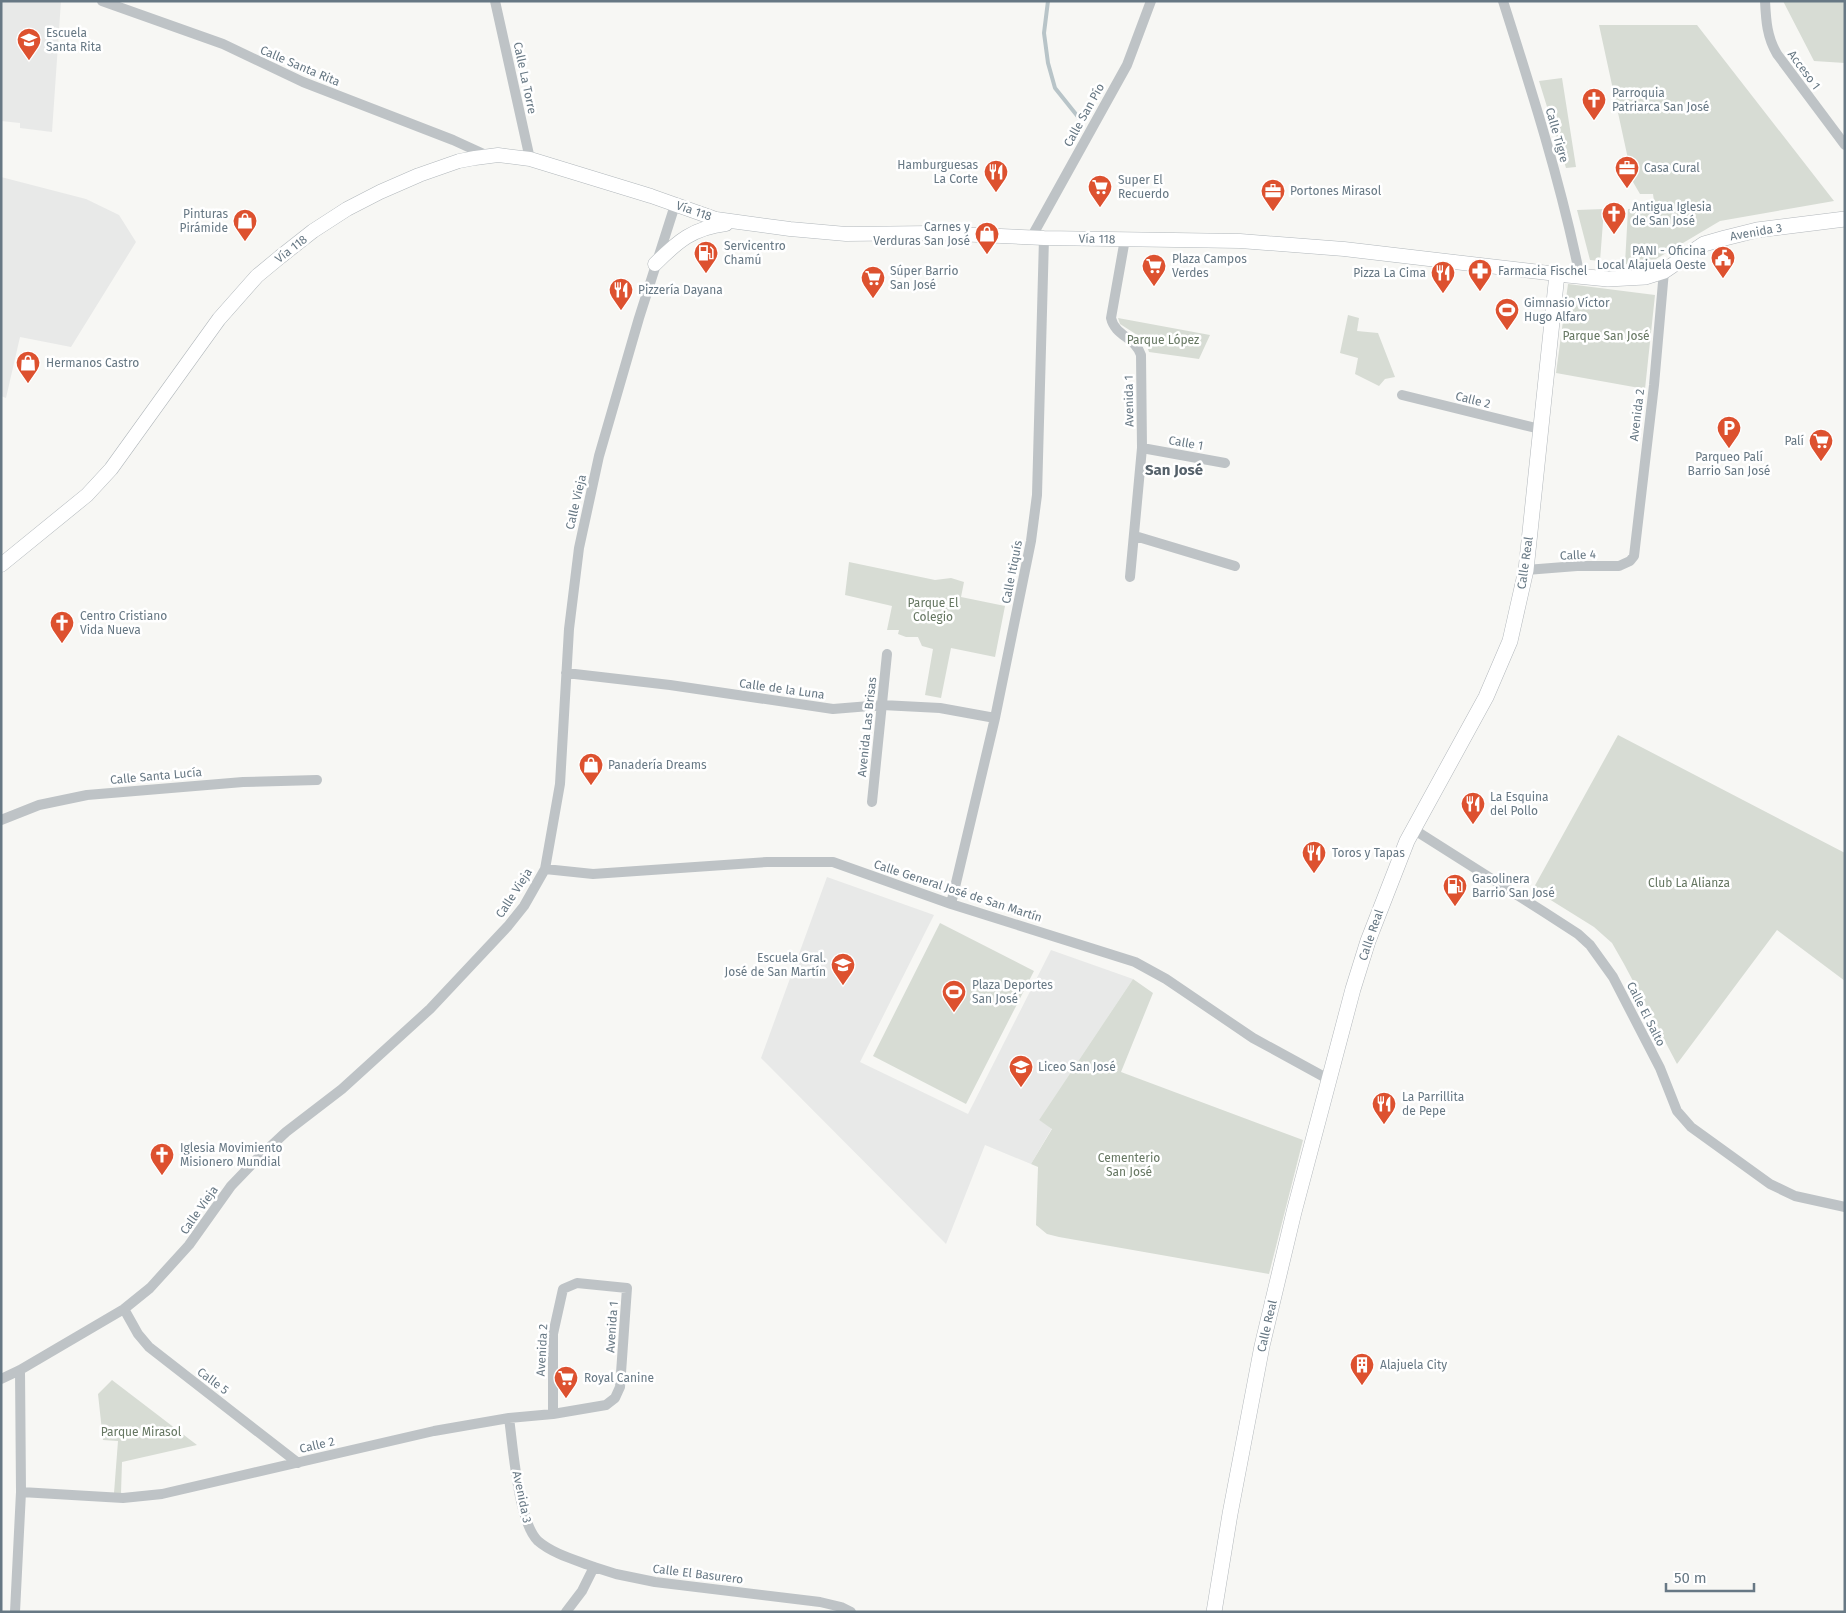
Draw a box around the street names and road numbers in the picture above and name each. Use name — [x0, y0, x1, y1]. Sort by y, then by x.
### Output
street label: Calle La Torre — [511, 41, 539, 115]
street label: Calle Santa Rita — [258, 43, 342, 89]
street label: Acceso 1 — [1785, 48, 1823, 92]
street label: Calle San Pío — [1061, 81, 1107, 149]
street label: Calle Tigre — [1543, 106, 1571, 164]
street label: Vía 118 — [674, 198, 714, 224]
street label: Avenida 3 — [1729, 221, 1783, 243]
street label: Vía 118 — [272, 232, 310, 266]
street label: Vía 118 — [1079, 232, 1116, 246]
street label: Avenida 1 — [1122, 375, 1136, 427]
street label: Avenida 2 — [1627, 388, 1647, 442]
street label: Calle 2 — [1454, 389, 1492, 411]
street label: Calle 1 — [1168, 433, 1204, 453]
street label: Calle Vieja — [563, 473, 589, 531]
street label: Calle Real — [1514, 535, 1536, 590]
street label: Calle Itiquís — [999, 539, 1025, 605]
street label: Calle 4 — [1560, 547, 1597, 563]
street label: Calle de la Luna — [738, 676, 826, 702]
street label: Avenida Las Brisas — [855, 676, 879, 778]
street label: Calle Santa Lucía — [109, 765, 203, 787]
street label: Calle General José de San Martín — [872, 857, 1044, 925]
street label: Calle Vieja — [493, 866, 535, 920]
street label: Calle Real — [1356, 907, 1386, 962]
street label: Calle El Salto — [1624, 979, 1668, 1049]
street label: Calle Vieja — [177, 1183, 221, 1237]
street label: Calle Real — [1254, 1298, 1280, 1353]
street label: Avenida 1 — [603, 1301, 621, 1353]
street label: Avenida 2 — [534, 1323, 550, 1377]
street label: Calle 5 — [195, 1365, 231, 1397]
street label: Calle 2 — [298, 1434, 336, 1456]
street label: Avenida 3 — [510, 1470, 534, 1524]
street label: Calle El Basurero — [652, 1561, 744, 1587]

